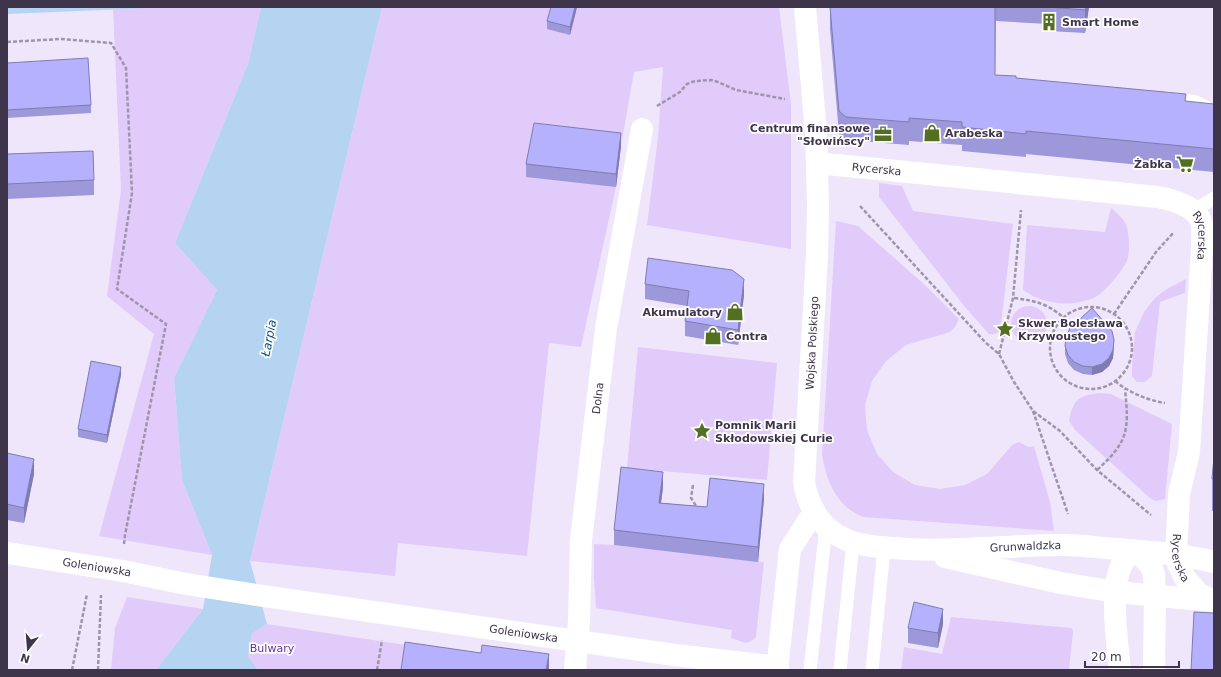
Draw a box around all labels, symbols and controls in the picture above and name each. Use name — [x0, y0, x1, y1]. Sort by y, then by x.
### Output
building icon: Smart Home — [1039, 12, 1059, 32]
place label: Smart Home — [1062, 16, 1139, 29]
place label: Centrum finansowe "Słowińscy" — [750, 122, 870, 148]
shop icon: Arabeska — [922, 123, 942, 143]
office icon: Centrum finansowe "Słowińscy" — [873, 124, 893, 144]
place label: Arabeska — [945, 127, 1003, 140]
supermarket icon: Żabka — [1175, 154, 1195, 174]
place label: Żabka — [1134, 157, 1172, 171]
street label: Rycerska — [851, 161, 902, 178]
street label: Rycerska — [1190, 209, 1208, 260]
street label: Wojska Polskiego — [804, 296, 821, 390]
shop icon: Akumulatory — [725, 302, 745, 322]
place label: Akumulatory — [642, 306, 722, 319]
place label: Skwer Bolesława Krzywoustego — [1018, 317, 1123, 343]
water label: Łarpia — [258, 318, 279, 359]
place icon: Skwer Bolesława Krzywoustego — [995, 319, 1015, 339]
shop icon: Contra — [703, 326, 723, 346]
place label: Contra — [726, 330, 768, 343]
street label: Dolna — [590, 382, 607, 415]
place label: Pomnik Marii Skłodowskiej Curie — [715, 419, 833, 445]
place icon: Pomnik Marii Skłodowskiej Curie — [692, 421, 712, 441]
street label: Rycerska — [1169, 533, 1192, 585]
street label: Grunwaldzka — [989, 539, 1061, 555]
street label: Goleniowska — [61, 556, 132, 580]
street label: Goleniowska — [488, 622, 559, 645]
north arrow — [8, 629, 48, 669]
park label: Bulwary — [250, 642, 295, 655]
scale bar — [1085, 643, 1179, 669]
text: 20 m — [1091, 650, 1122, 664]
text: N — [19, 651, 32, 666]

